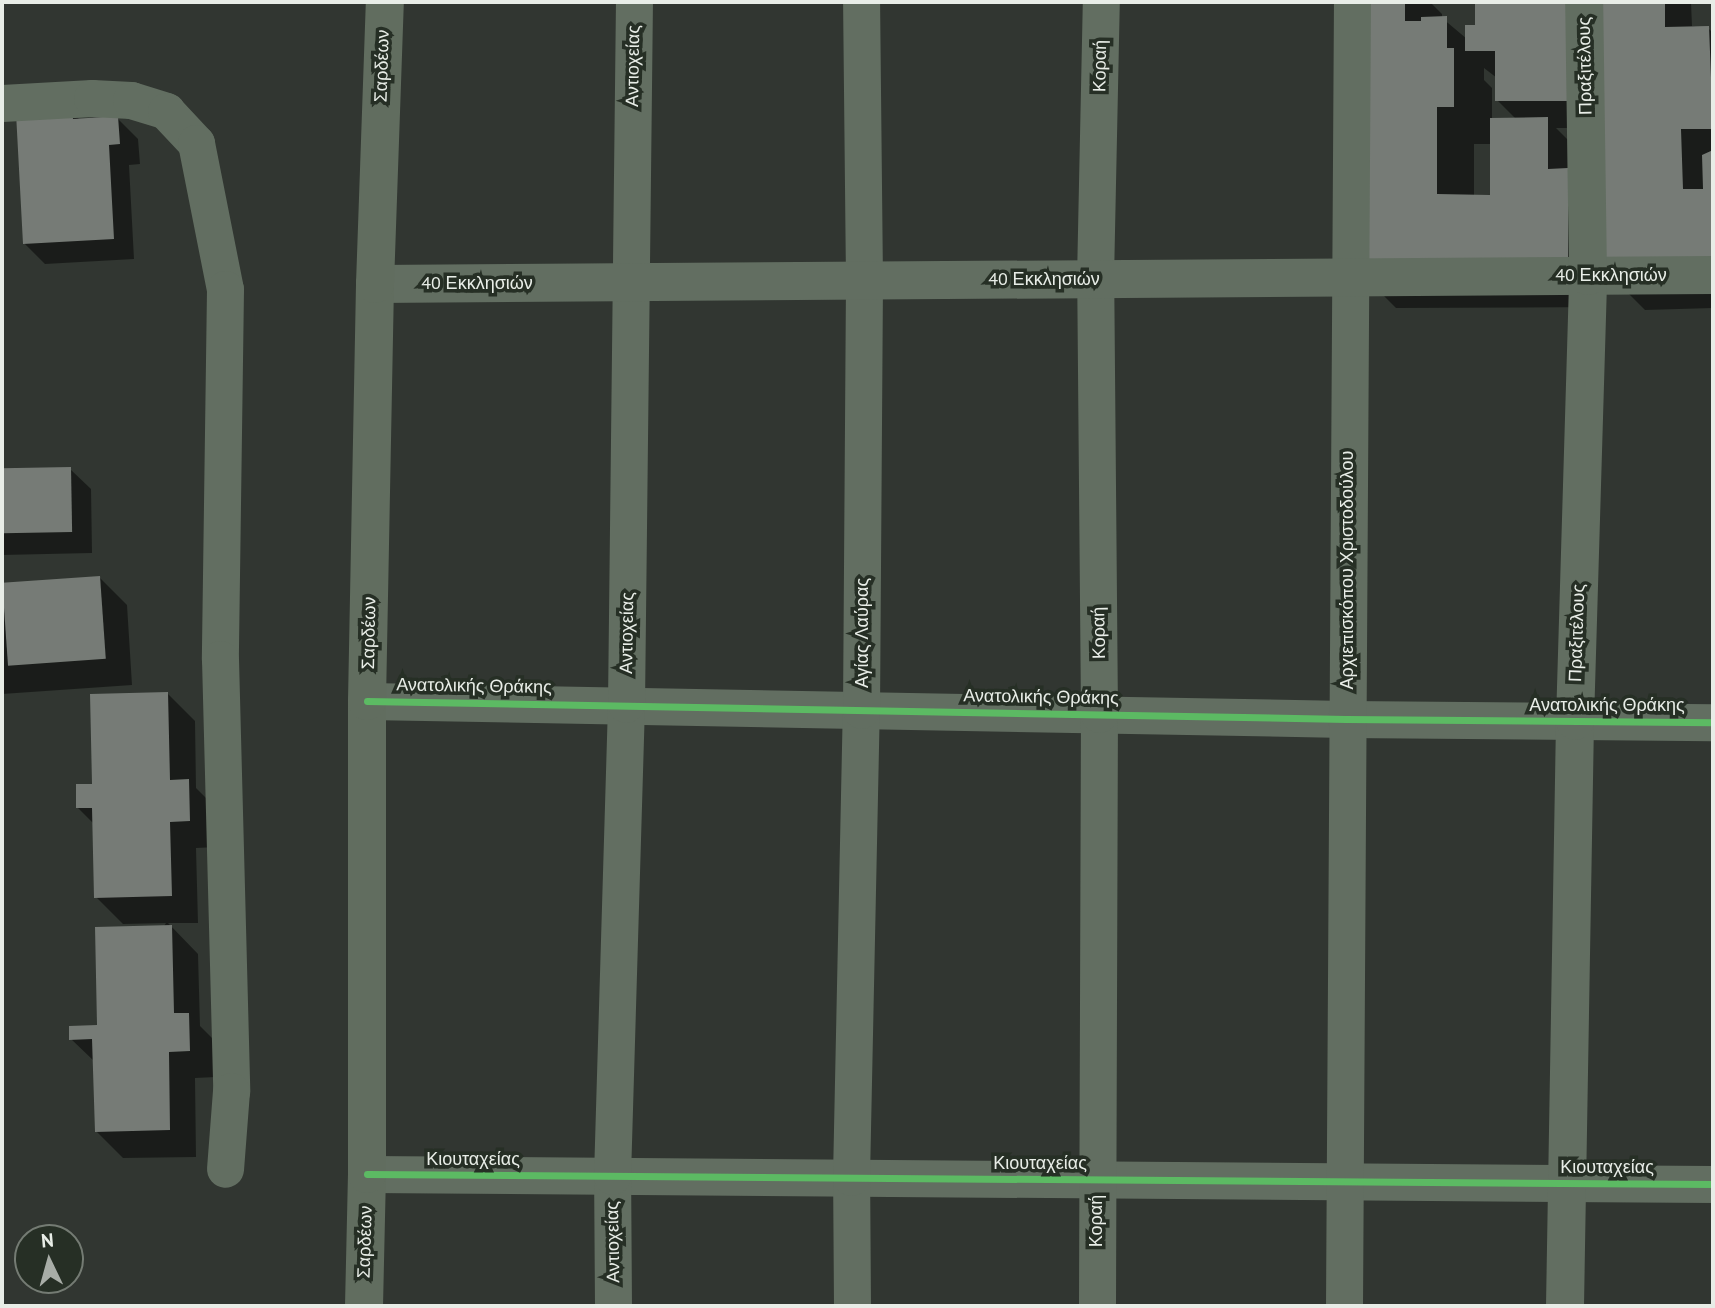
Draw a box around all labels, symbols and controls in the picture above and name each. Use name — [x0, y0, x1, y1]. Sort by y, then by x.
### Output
street label: Πραξιτέλους — [1573, 17, 1597, 115]
street label: Αντιοχείας — [621, 25, 645, 107]
street label: Σαρδέων — [370, 29, 394, 103]
street label: Κοραή — [1089, 40, 1111, 92]
street label: 40 Εκκλησιών — [1555, 264, 1667, 286]
street label: 40 Εκκλησιών — [988, 268, 1100, 290]
street label: 40 Εκκλησιών — [421, 272, 533, 294]
street label: Αρχιεπισκόπου Χριστοδούλου — [1336, 451, 1358, 689]
street label: Αγίας Λαύρας — [851, 578, 873, 688]
street label: Πραξιτέλους — [1564, 584, 1590, 682]
street label: Αντιοχείας — [615, 592, 639, 674]
street label: Σαρδέων — [358, 596, 380, 670]
street label: Κοραή — [1088, 607, 1110, 659]
street label: Ανατολικής Θράκης — [396, 674, 552, 698]
street label: Ανατολικής Θράκης — [963, 685, 1119, 709]
street label: Ανατολικής Θράκης — [1529, 694, 1685, 716]
street label: Κιουταχείας — [426, 1148, 520, 1170]
street label: Κιουταχείας — [993, 1152, 1087, 1174]
street label: Κιουταχείας — [1560, 1156, 1654, 1178]
street label: Κοραή — [1085, 1195, 1107, 1247]
street label: Αντιοχείας — [601, 1201, 625, 1283]
street label: Σαρδέων — [353, 1205, 377, 1279]
north arrow — [14, 1224, 84, 1294]
text: N — [40, 1228, 55, 1253]

